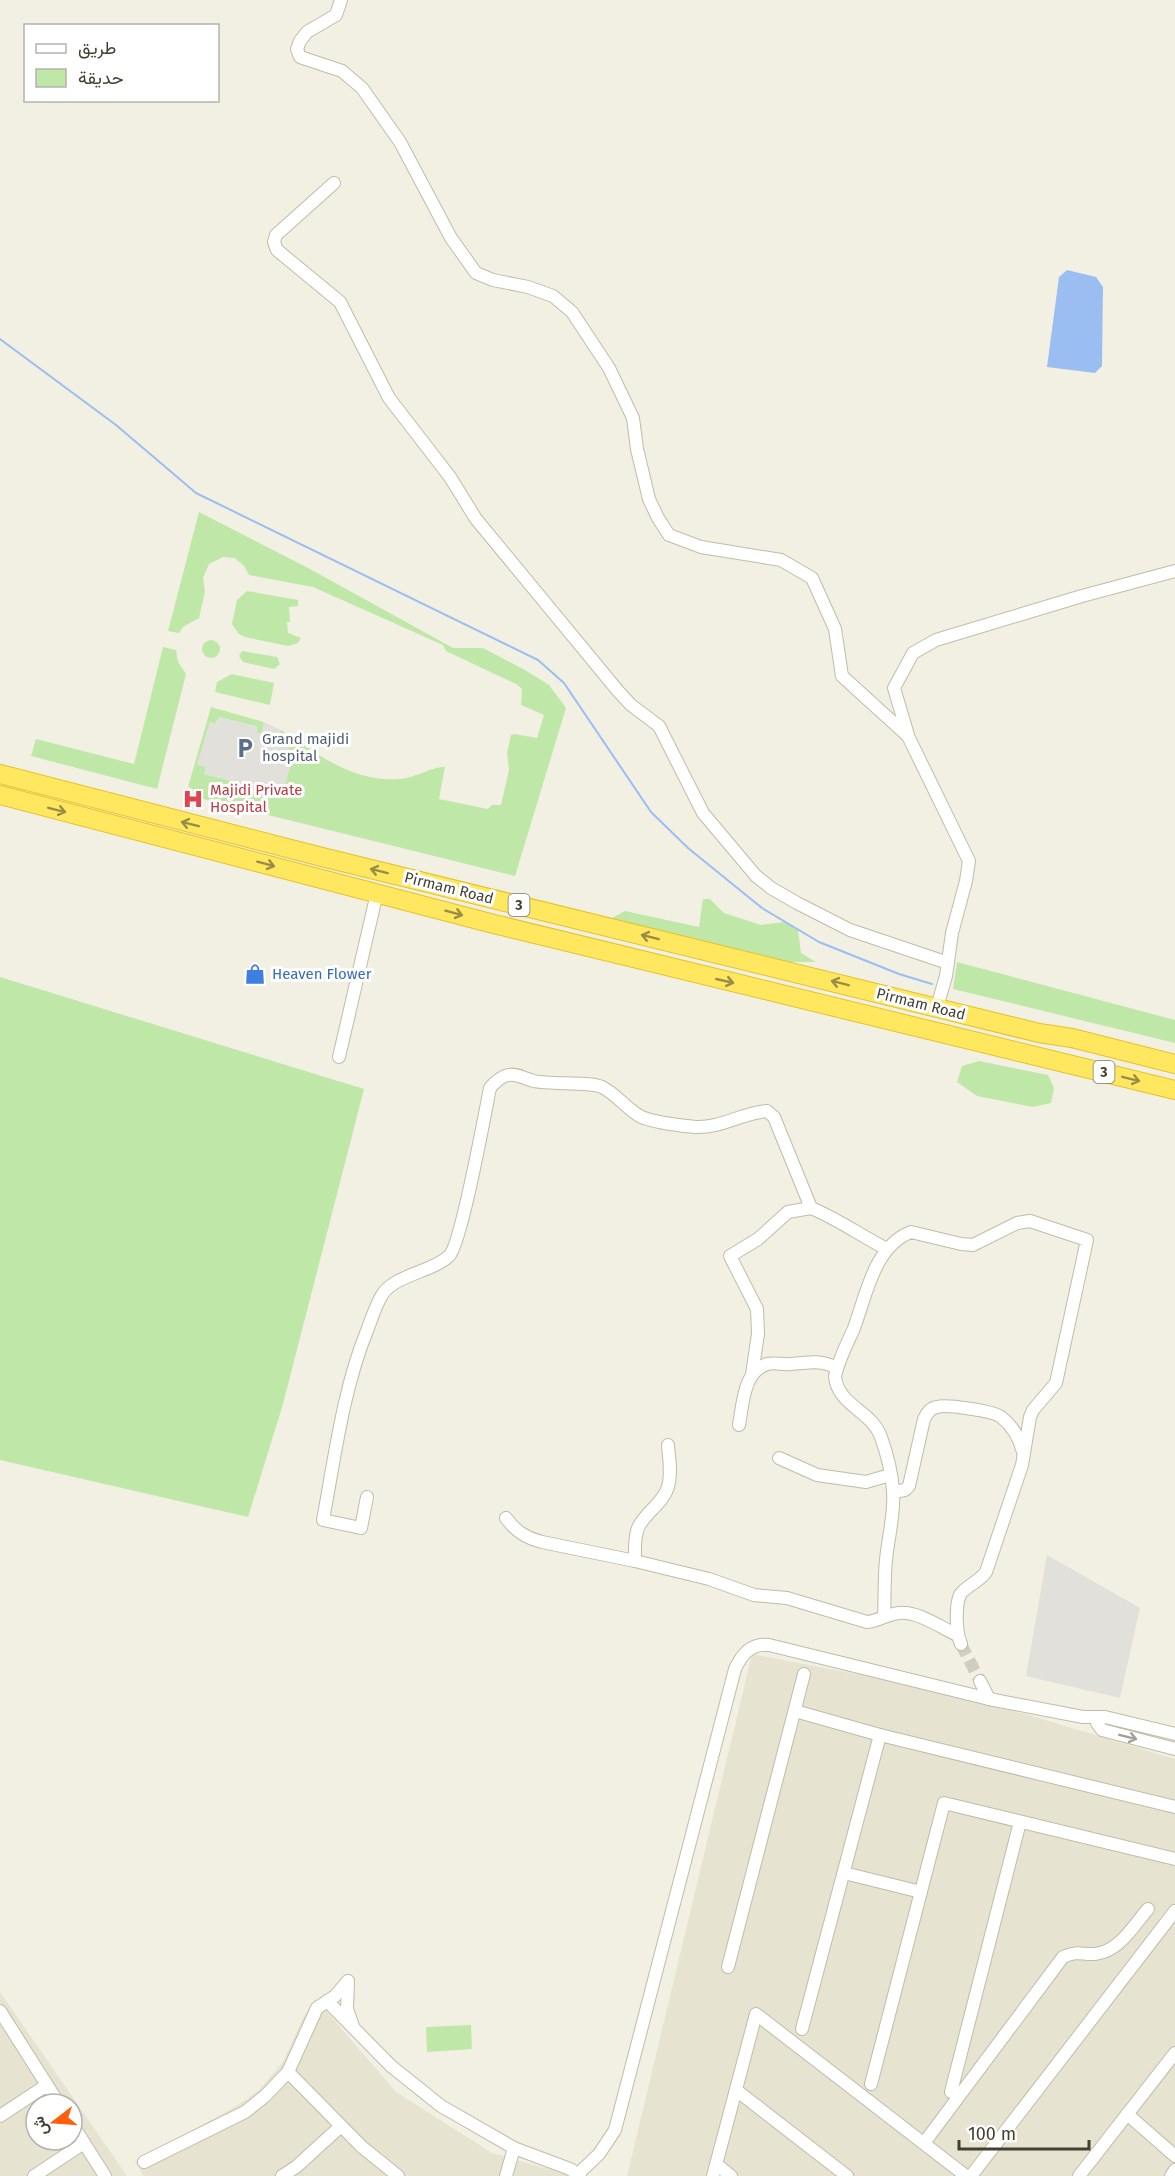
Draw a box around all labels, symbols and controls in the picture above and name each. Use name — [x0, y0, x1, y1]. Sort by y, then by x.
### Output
legend — [24, 24, 219, 102]
text: طريق — [78, 37, 116, 59]
text: حديقة — [78, 67, 124, 89]
place label: Grand majidi hospital — [262, 730, 349, 765]
parking icon: Grand majidi hospital — [233, 736, 257, 760]
place label: Majidi Private Hospital — [210, 781, 302, 816]
hospital icon: Majidi Private Hospital — [181, 787, 205, 811]
one-way arrow — [47, 804, 66, 816]
one-way arrow — [181, 817, 200, 829]
one-way arrow — [256, 859, 275, 871]
one-way arrow — [370, 865, 389, 877]
street label: Pirmam Road — [403, 868, 495, 908]
road number: 3 — [508, 894, 530, 916]
one-way arrow — [445, 908, 464, 920]
one-way arrow — [641, 930, 660, 942]
shop icon: Heaven Flower — [243, 962, 267, 986]
place label: Heaven Flower — [272, 965, 372, 983]
one-way arrow — [715, 976, 734, 988]
one-way arrow — [831, 977, 850, 989]
street label: Pirmam Road — [875, 984, 967, 1024]
road number: 3 — [1094, 1061, 1114, 1083]
one-way arrow — [1122, 1074, 1141, 1086]
one-way arrow — [1119, 1731, 1138, 1743]
north arrow — [24, 2092, 84, 2152]
scale bar — [959, 2113, 1090, 2151]
text: ش — [28, 2114, 52, 2138]
text: 100 m — [968, 2123, 1016, 2145]

